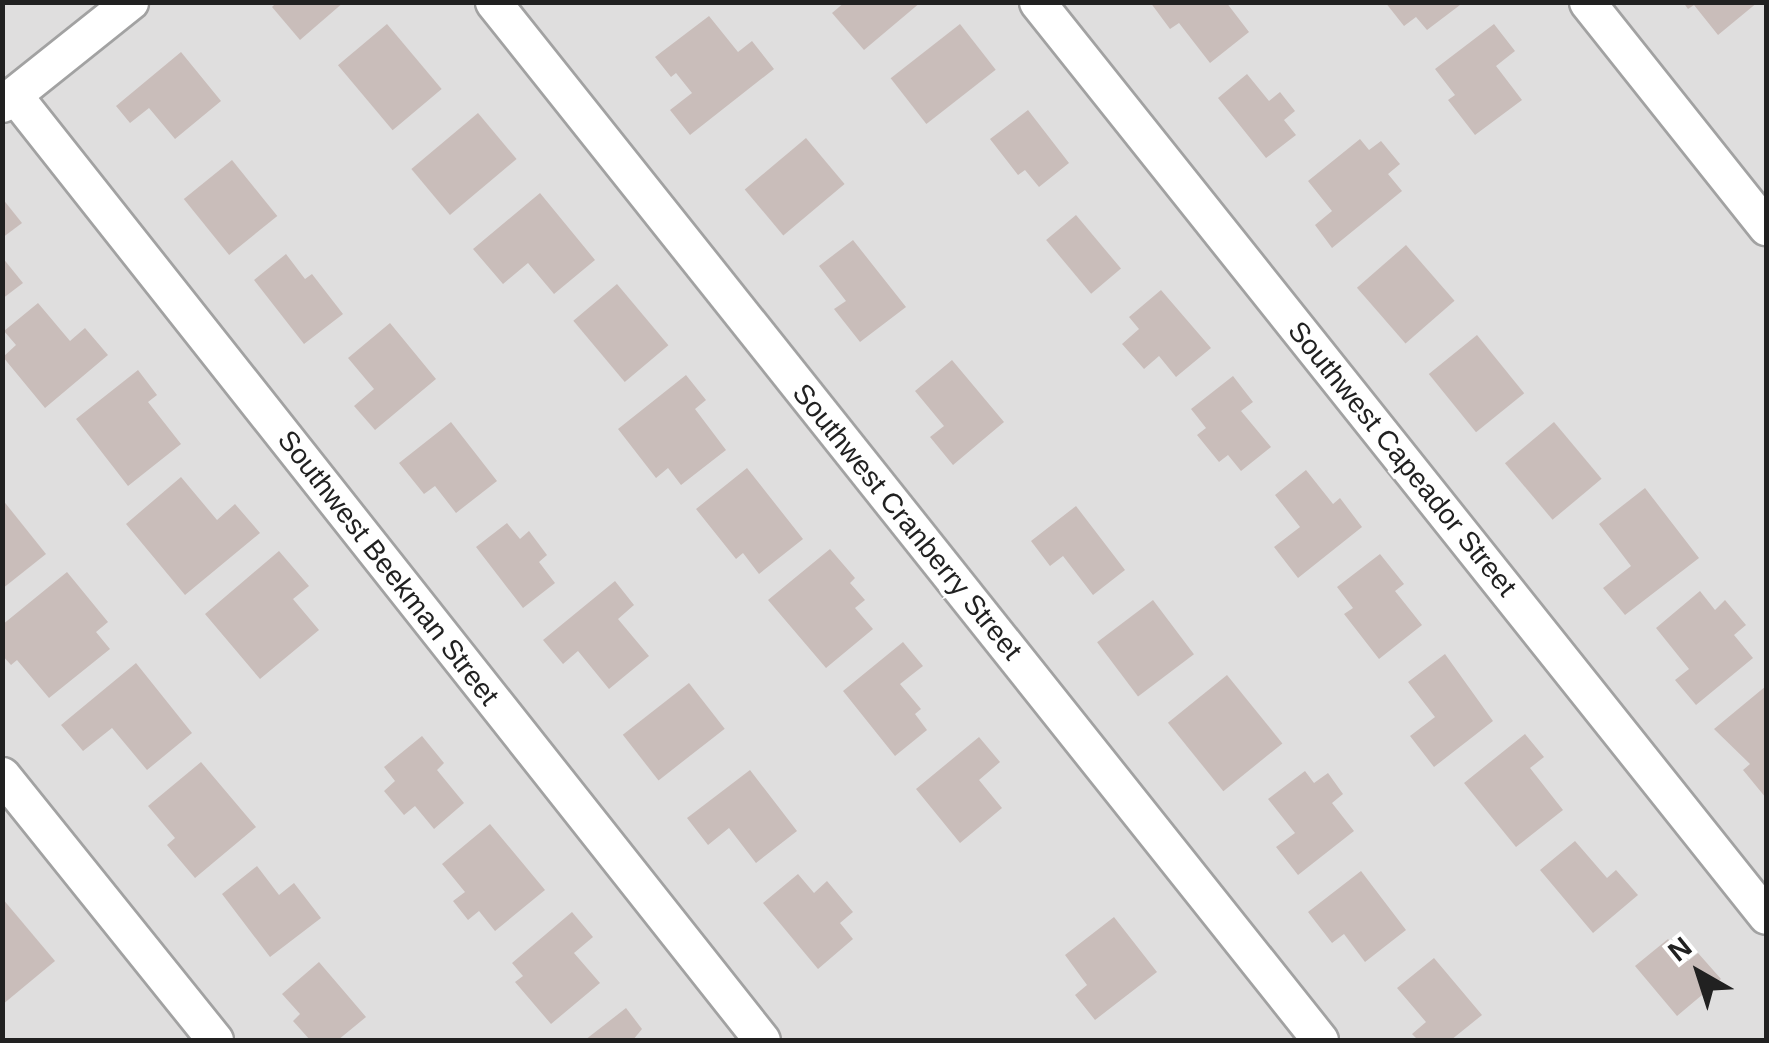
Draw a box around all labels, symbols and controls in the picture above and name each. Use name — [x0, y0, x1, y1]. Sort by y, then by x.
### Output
street label: Southwest Capeador Street — [1281, 315, 1523, 603]
street label: Southwest Cranberry Street — [785, 377, 1029, 667]
street label: Southwest Beekman Street — [270, 424, 506, 712]
north arrow — [1649, 923, 1749, 1023]
text: N — [1662, 931, 1697, 968]

